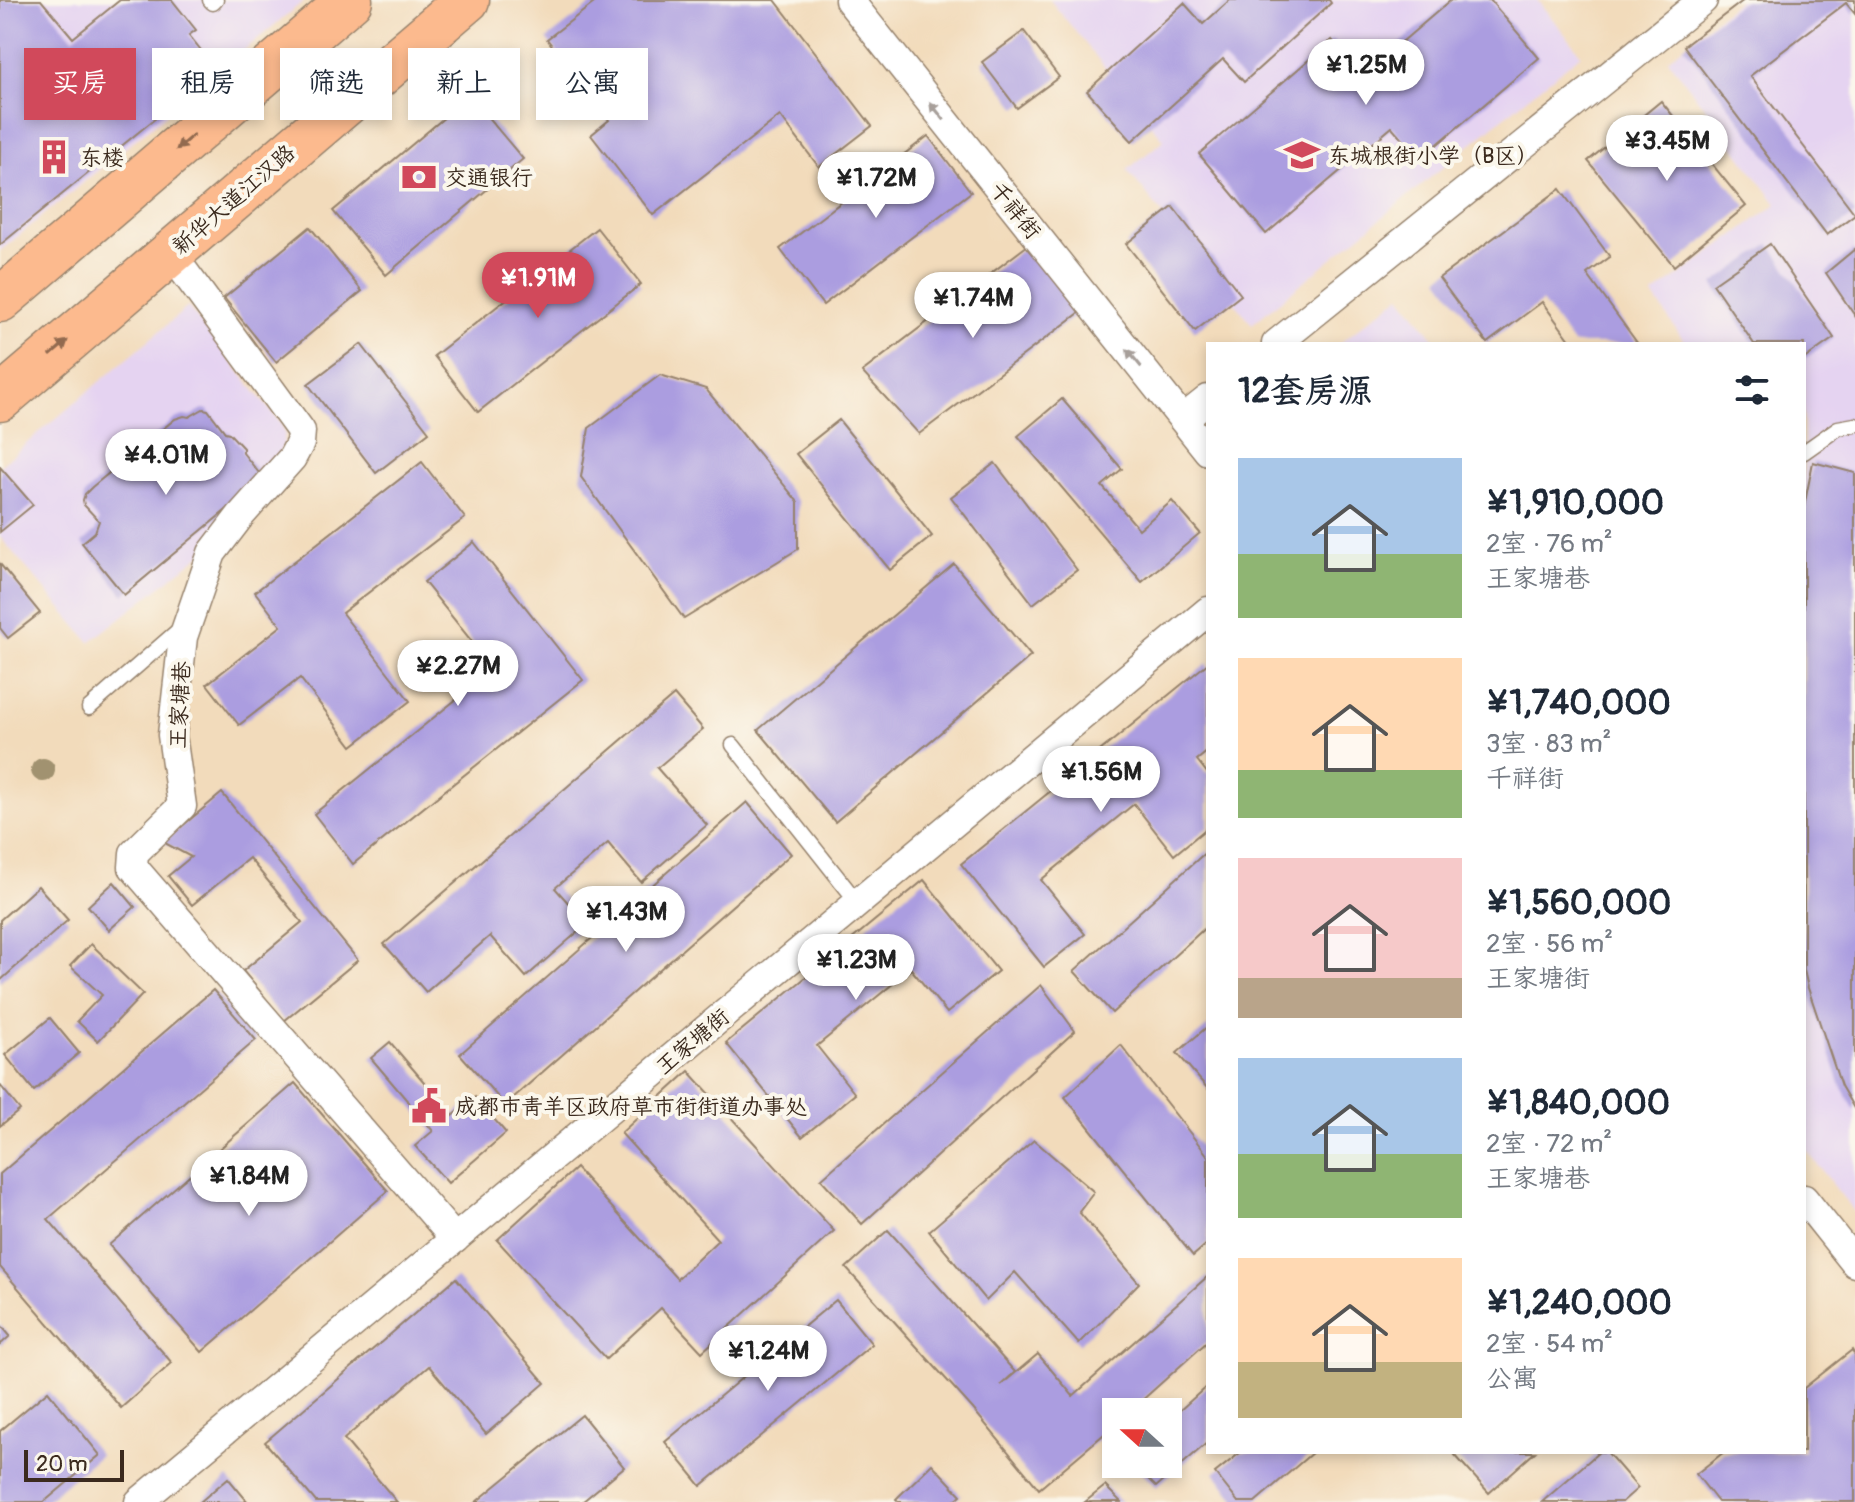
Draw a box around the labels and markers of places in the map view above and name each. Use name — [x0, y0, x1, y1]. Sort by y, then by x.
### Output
pin: ¥1.25M — [1301, 39, 1431, 107]
pin: ¥3.45M — [1602, 115, 1732, 183]
school or university icon: 东城根街小学（B区） — [1283, 136, 1321, 174]
building icon: 东楼 — [35, 138, 73, 176]
place label: 东城根街小学（B区） — [1328, 142, 1538, 170]
place label: 东楼 — [80, 144, 124, 172]
pin: ¥1.72M — [811, 152, 941, 220]
bank icon: 交通银行 — [400, 158, 438, 196]
place label: 交通银行 — [445, 164, 533, 192]
pin: ¥1.91M — [473, 252, 603, 320]
pin: ¥1.74M — [908, 272, 1038, 340]
pin: ¥4.01M — [101, 429, 231, 497]
pin: ¥2.27M — [393, 640, 523, 708]
pin: ¥1.56M — [1036, 746, 1166, 814]
pin: ¥1.43M — [561, 886, 691, 954]
pin: ¥1.23M — [791, 934, 921, 1002]
public building icon: 成都市青羊区政府草市街街道办事处 — [410, 1087, 448, 1125]
place label: 成都市青羊区政府草市街街道办事处 — [455, 1093, 807, 1121]
pin: ¥1.84M — [184, 1150, 314, 1218]
pin: ¥1.24M — [703, 1325, 833, 1393]

